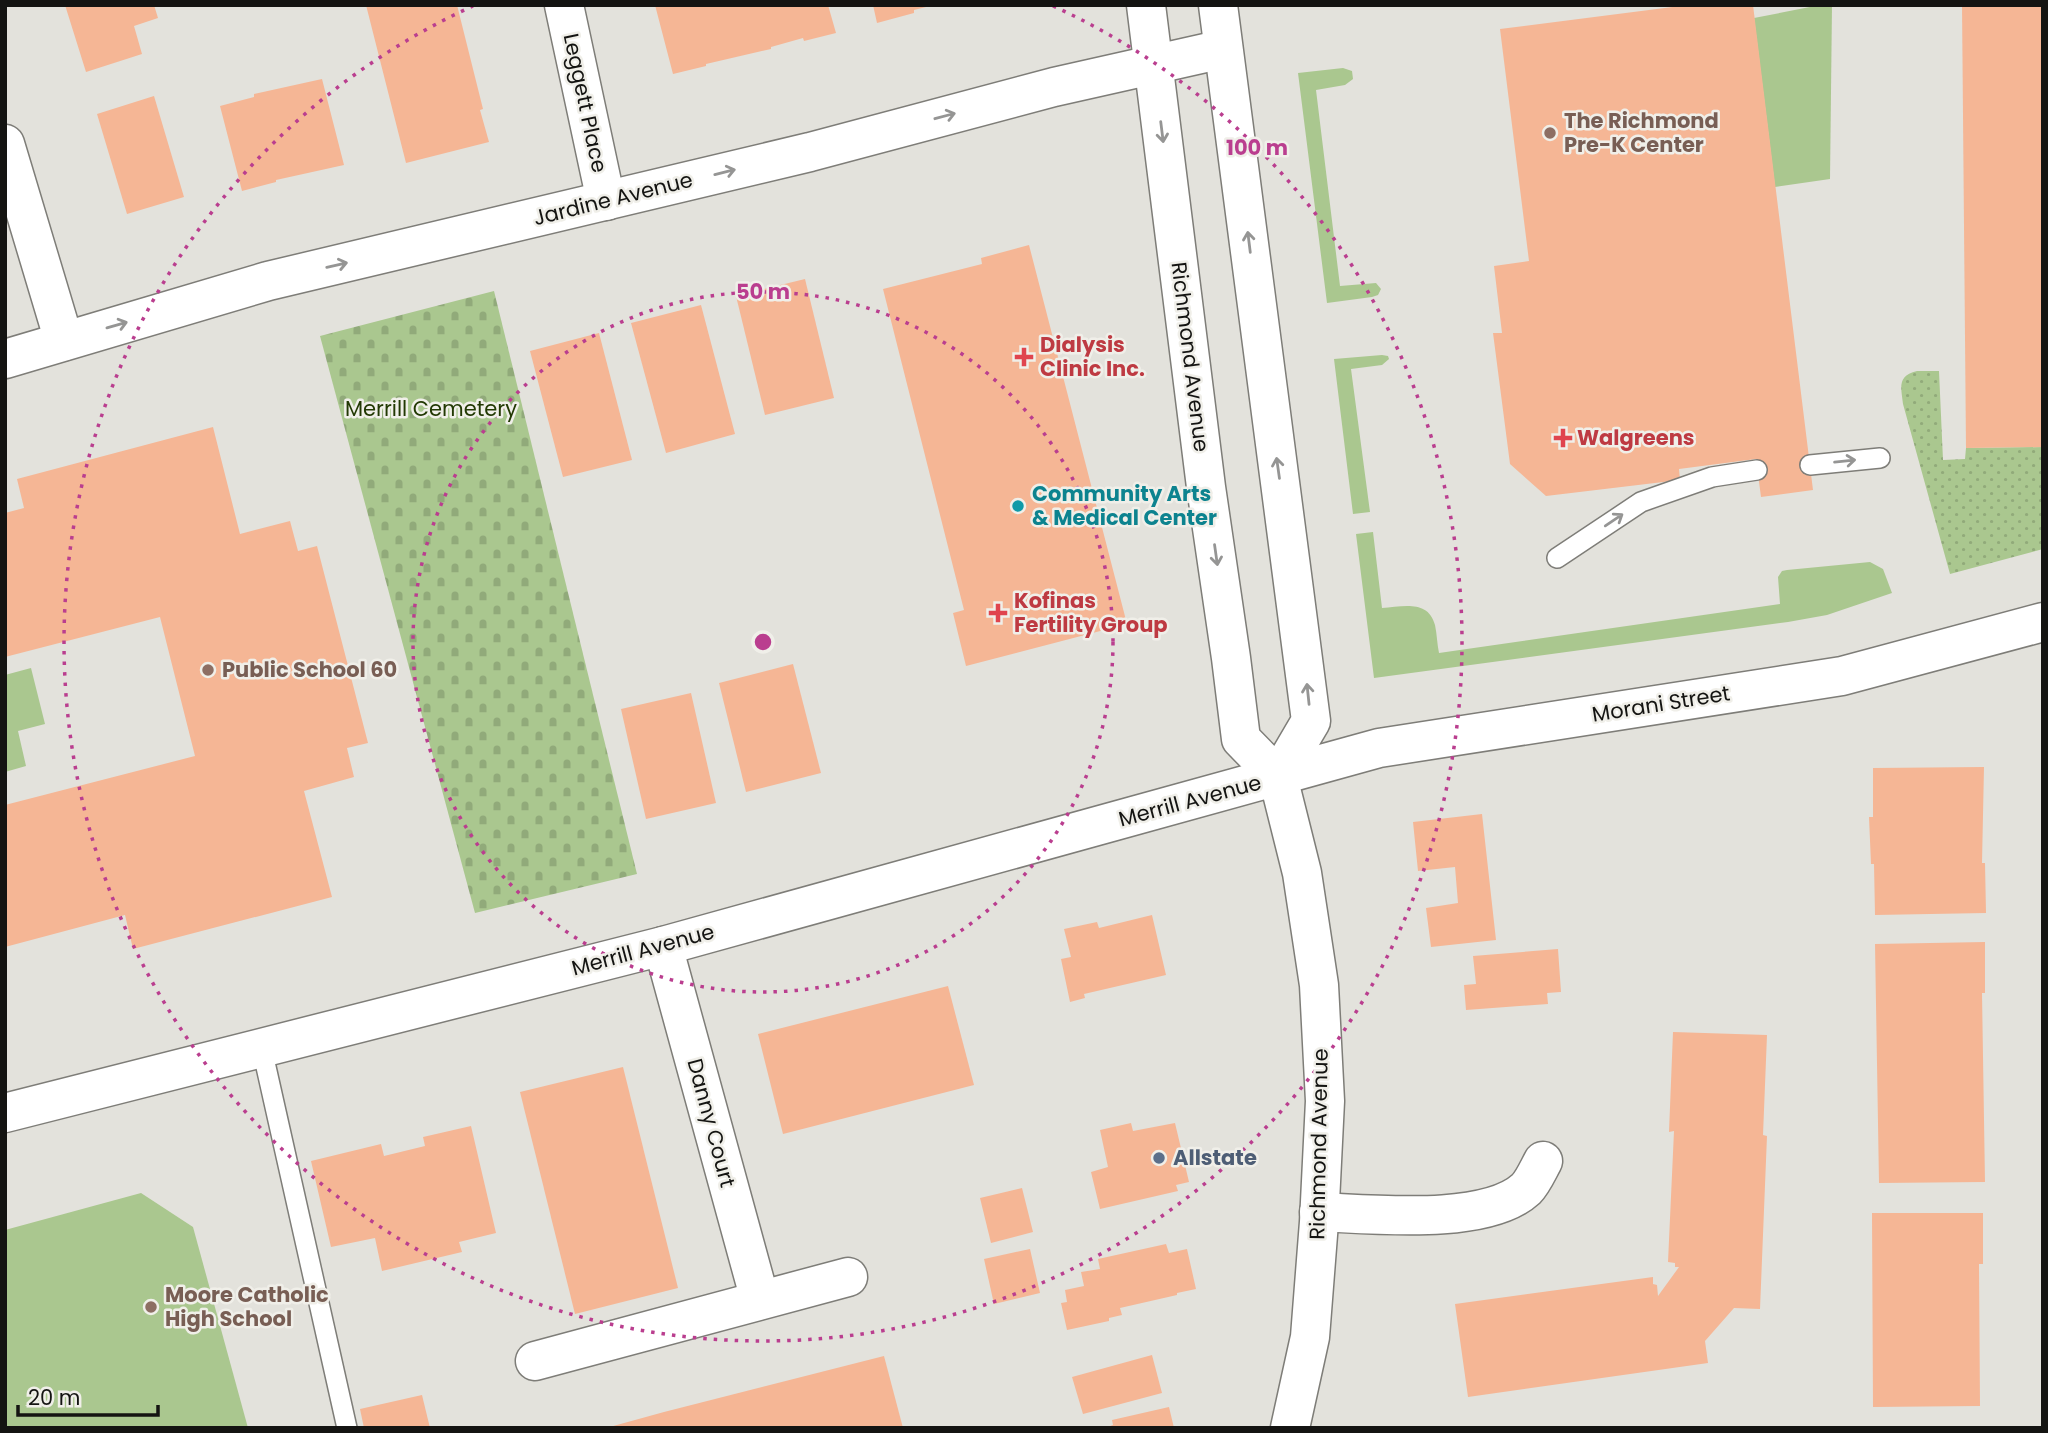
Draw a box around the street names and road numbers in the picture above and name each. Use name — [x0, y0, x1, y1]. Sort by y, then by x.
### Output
street label: Leggett Place — [557, 31, 614, 175]
street label: Jardine Avenue — [530, 165, 696, 232]
street label: Richmond Avenue — [1164, 260, 1217, 454]
street label: Morani Street — [1590, 678, 1732, 729]
street label: Merrill Avenue — [1115, 768, 1264, 834]
street label: Merrill Avenue — [568, 917, 717, 983]
street label: Richmond Avenue — [1302, 1048, 1335, 1240]
street label: Danny Court — [680, 1055, 743, 1190]

